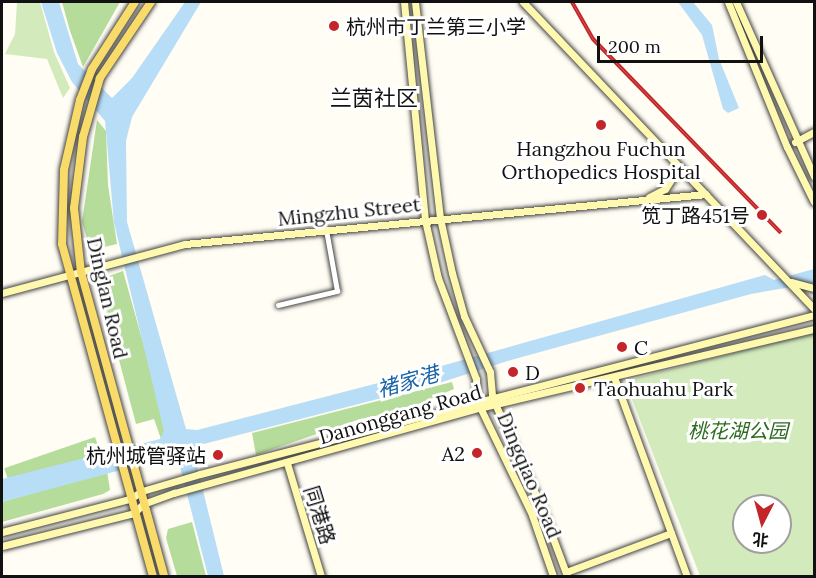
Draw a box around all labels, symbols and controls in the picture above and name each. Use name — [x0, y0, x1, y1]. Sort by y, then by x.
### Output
place label: 杭州市丁兰第三小学 — [346, 14, 526, 38]
marker: 杭州市丁兰第三小学 — [327, 19, 341, 33]
scale bar — [600, 24, 766, 62]
text: 200 m — [608, 35, 661, 58]
district label: 兰茵社区 — [330, 86, 418, 112]
marker: Hangzhou Fuchun Orthopedics Hospital — [592, 116, 610, 134]
place label: Hangzhou Fuchun Orthopedics Hospital — [501, 136, 701, 183]
street label: Mingzhu Street — [276, 192, 422, 230]
place label: 笕丁路451号 — [641, 203, 750, 227]
marker: 笕丁路451号 — [755, 208, 769, 222]
street label: Dinglan Road — [82, 235, 134, 361]
place label: C — [634, 335, 648, 359]
marker: C — [615, 340, 629, 354]
place label: D — [525, 360, 540, 384]
water label: 褚家港 — [374, 361, 442, 403]
marker: D — [506, 365, 520, 379]
place label: Taohuahu Park — [594, 376, 733, 400]
street label: Danonggang Road — [316, 379, 484, 449]
marker: Taohuahu Park — [571, 379, 589, 397]
street label: Dingqiao Road — [493, 408, 567, 542]
park label: 桃花湖公园 — [688, 418, 788, 442]
place label: A2 — [442, 441, 465, 465]
place label: 杭州城管驿站 — [86, 443, 206, 467]
marker: A2 — [470, 446, 484, 460]
marker: 杭州城管驿站 — [211, 448, 225, 462]
street label: 同港路 — [300, 483, 340, 547]
north arrow — [732, 494, 792, 554]
text: 北 — [751, 529, 769, 551]

